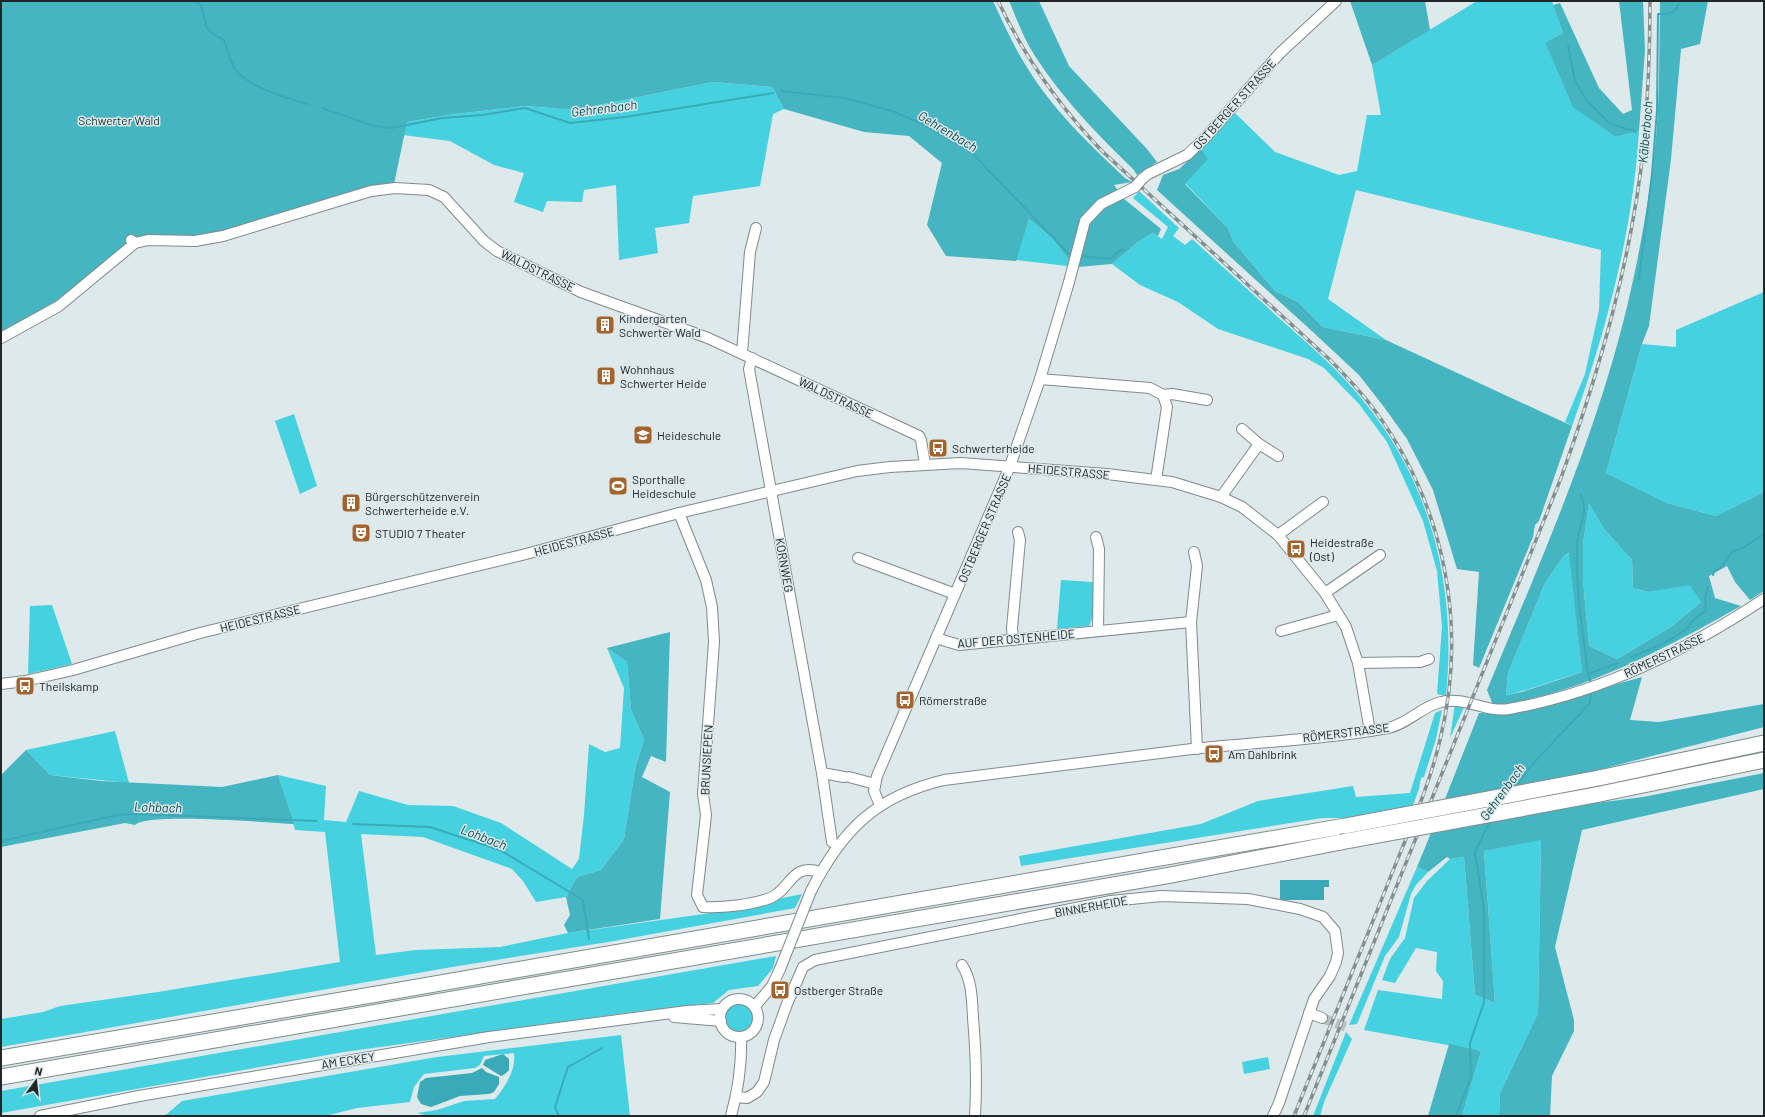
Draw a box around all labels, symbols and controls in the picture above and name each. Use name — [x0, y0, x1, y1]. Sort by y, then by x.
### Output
street label: OSTBERGER STRASSE — [1190, 56, 1278, 152]
water label: Gehrenbach — [570, 96, 638, 120]
water label: Kälberbach — [1634, 100, 1656, 164]
water label: Gehrenbach — [915, 107, 981, 155]
park label: Schwerter Wald — [78, 113, 160, 127]
street label: WALDSTRASSE — [499, 246, 577, 294]
place label: Kindergarten Schwerter Wald — [619, 311, 701, 339]
building icon: Kindergarten Schwerter Wald — [594, 314, 616, 336]
place label: Wohnhaus Schwerter Heide — [620, 362, 707, 390]
building icon: Wohnhaus Schwerter Heide — [595, 365, 617, 387]
street label: WALDSTRASSE — [797, 374, 875, 420]
school or university icon: Heideschule — [632, 424, 654, 446]
place label: Heideschule — [657, 428, 721, 442]
bus stop icon: Schwerterheide — [927, 437, 949, 459]
place label: Schwerterheide — [952, 441, 1035, 455]
street label: HEIDESTRASSE — [1027, 460, 1111, 482]
street label: OSTBERGER STRASSE — [955, 471, 1013, 585]
place label: Sporthalle Heideschule — [632, 472, 696, 500]
sports icon: Sporthalle Heideschule — [607, 475, 629, 497]
place label: Bürgerschützenverein Schwerterheide e.V. — [365, 489, 480, 517]
building icon: Bürgerschützenverein Schwerterheide e.V. — [340, 492, 362, 514]
theatre icon: STUDIO 7 Theater — [350, 522, 372, 544]
street label: HEIDESTRASSE — [532, 524, 616, 558]
place label: STUDIO 7 Theater — [375, 526, 466, 540]
place label: Heidestraße (Ost) — [1309, 535, 1374, 563]
street label: KORNWEG — [773, 537, 797, 593]
bus stop icon: Heidestraße (Ost) — [1285, 538, 1307, 560]
street label: HEIDESTRASSE — [218, 601, 302, 635]
street label: AUF DER OSTENHEIDE — [957, 626, 1075, 650]
street label: RÖMERSTRASSE — [1621, 630, 1707, 680]
bus stop icon: Theilskamp — [14, 675, 36, 697]
place label: Theilskamp — [39, 679, 99, 693]
bus stop icon: Römerstraße — [894, 689, 916, 711]
place label: Römerstraße — [919, 693, 987, 707]
street label: RÖMERSTRASSE — [1302, 720, 1390, 744]
street label: BRUNSIEPEN — [697, 724, 715, 796]
bus stop icon: Am Dahlbrink — [1203, 743, 1225, 765]
place label: Am Dahlbrink — [1228, 747, 1297, 761]
water label: Gehrenbach — [1476, 760, 1528, 824]
water label: Lohbach — [134, 798, 182, 816]
water label: Lohbach — [459, 821, 509, 853]
street label: BINNERHEIDE — [1053, 893, 1129, 919]
bus stop icon: Ostberger Straße — [769, 979, 791, 1001]
place label: Ostberger Straße — [794, 983, 883, 997]
street label: AM ECKEY — [320, 1049, 376, 1071]
north arrow — [16, 1061, 56, 1101]
text: N — [33, 1064, 44, 1078]

